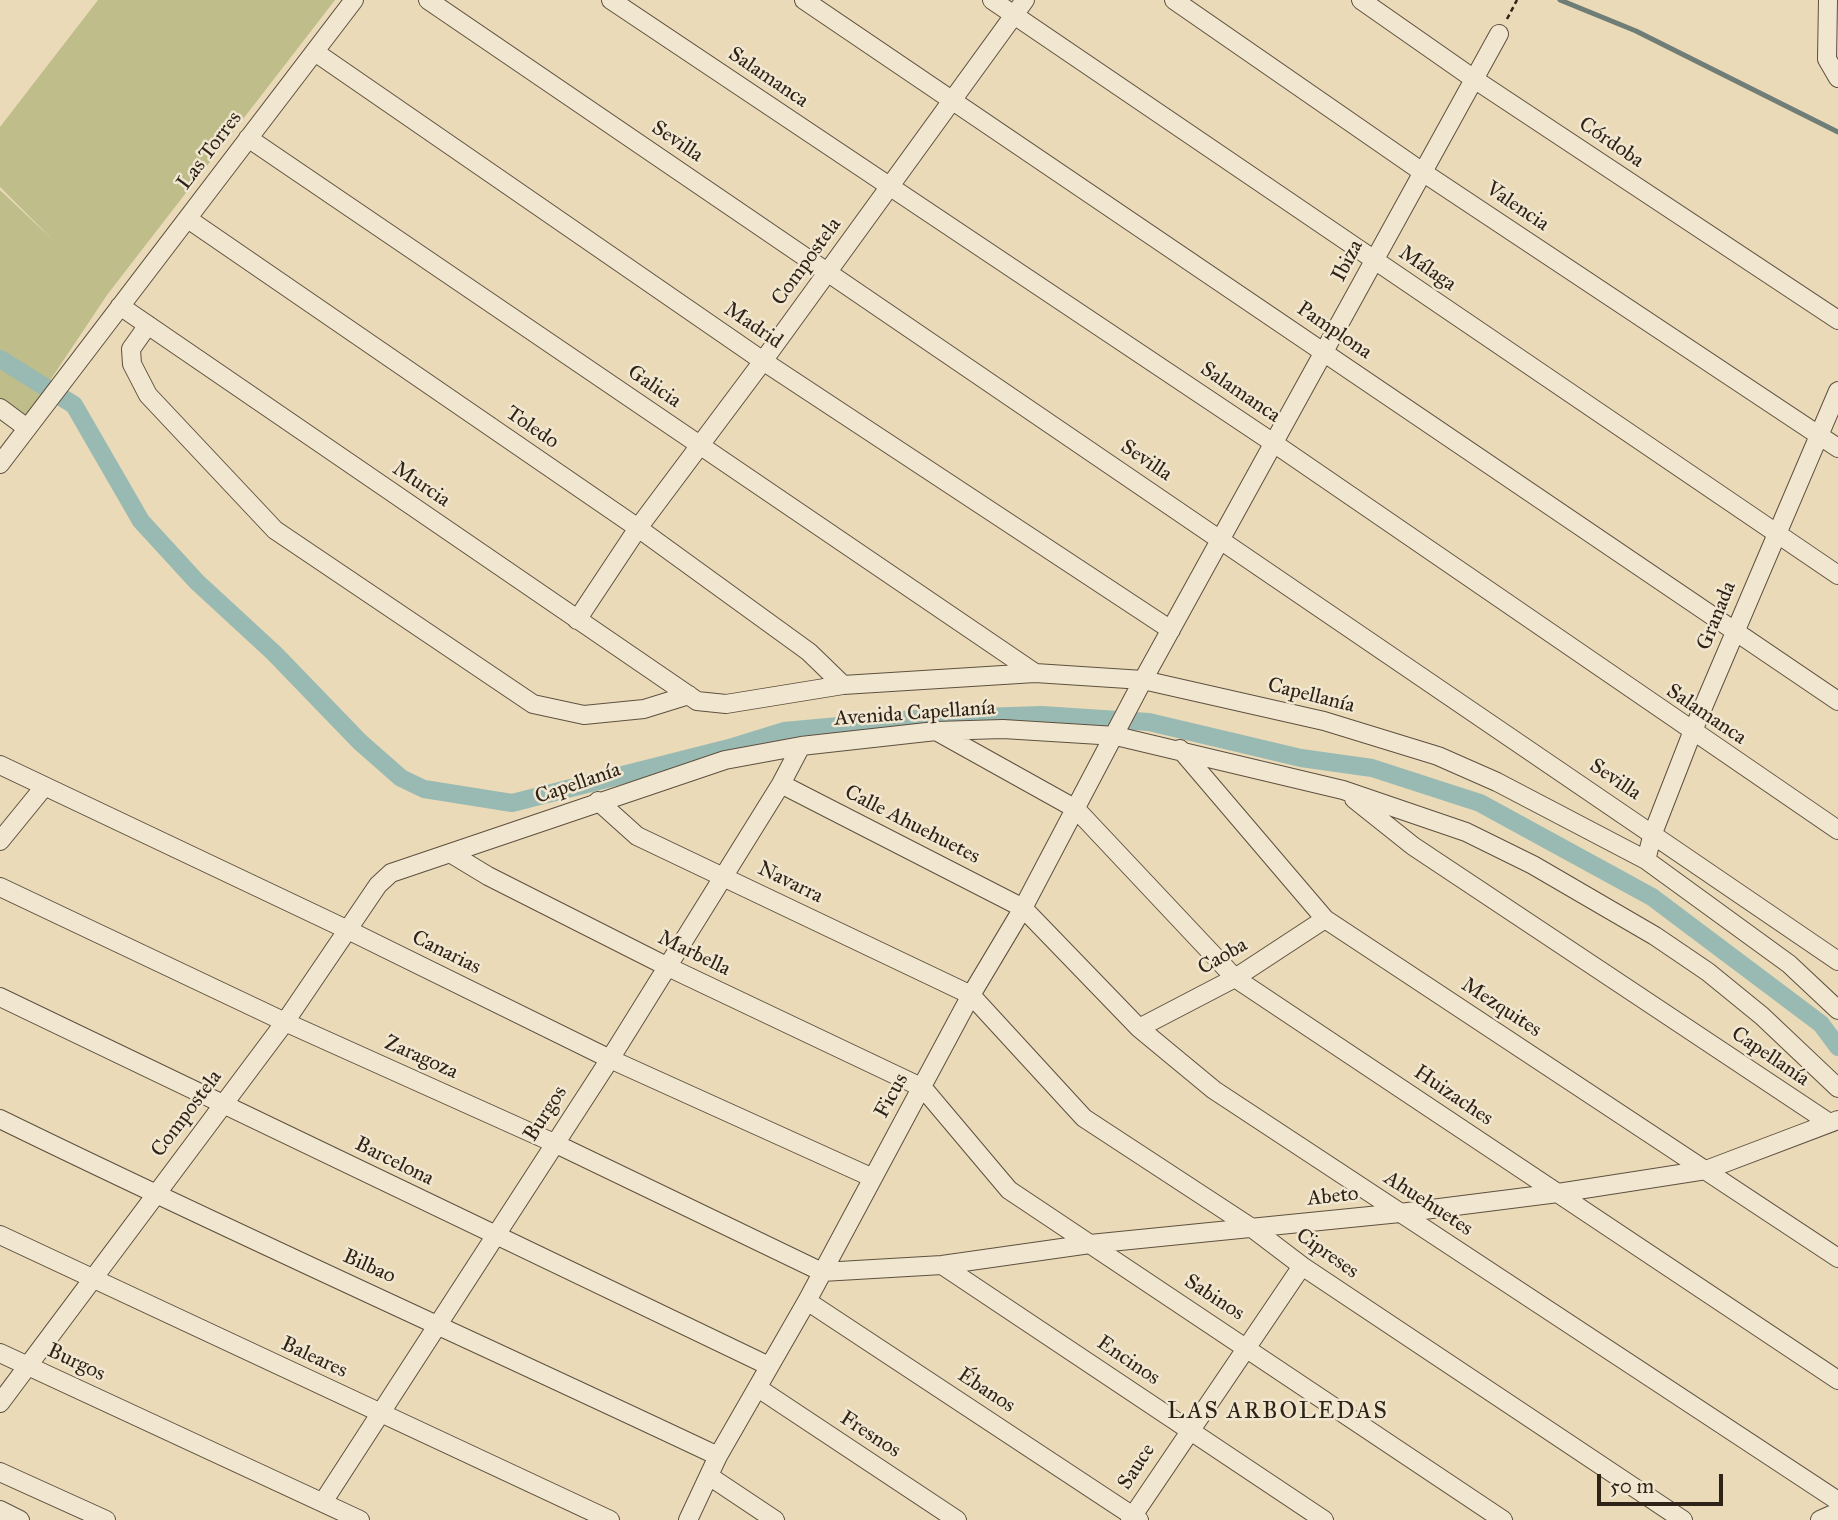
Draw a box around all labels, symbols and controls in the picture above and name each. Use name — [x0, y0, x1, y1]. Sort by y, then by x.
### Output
street label: Salamanca — [723, 42, 813, 114]
street label: Las Torres — [172, 107, 248, 195]
street label: Córdoba — [1574, 112, 1648, 174]
street label: Sevilla — [646, 116, 708, 168]
street label: Valencia — [1480, 177, 1554, 237]
street label: Compostela — [767, 213, 847, 311]
street label: Ibiza — [1327, 236, 1369, 286]
street label: Málaga — [1394, 241, 1460, 297]
street label: Madrid — [719, 297, 787, 355]
street label: Pamplona — [1292, 297, 1376, 365]
street label: Salamanca — [1195, 357, 1285, 429]
street label: Galicia — [622, 360, 686, 414]
street label: Toledo — [501, 401, 563, 455]
street label: Sevilla — [1115, 435, 1177, 487]
street label: Murcia — [387, 457, 455, 513]
street label: Granada — [1692, 578, 1742, 654]
street label: Capellanía — [1265, 673, 1357, 719]
street label: Salamanca — [1661, 679, 1751, 751]
street label: Avenida Capellanía — [834, 696, 996, 732]
street label: Sevilla — [1584, 754, 1646, 806]
street label: Capellanía — [532, 758, 624, 810]
street label: Calle Ahuehuetes — [840, 780, 984, 870]
street label: Navarra — [753, 856, 827, 910]
street label: Canarias — [407, 926, 485, 980]
street label: Marbella — [654, 926, 734, 982]
street label: Caoba — [1194, 933, 1252, 981]
street label: Mezquites — [1456, 973, 1546, 1043]
street label: Capellanía — [1726, 1022, 1814, 1092]
street label: Zaragoza — [380, 1031, 462, 1085]
street label: Huizaches — [1408, 1060, 1498, 1132]
street label: Compostela — [146, 1066, 228, 1162]
street label: Ficus — [870, 1069, 914, 1123]
street label: Burgos — [519, 1081, 573, 1147]
street label: Barcelona — [350, 1132, 438, 1192]
street label: Ahuehuetes — [1379, 1166, 1477, 1242]
street label: Abeto — [1306, 1182, 1360, 1212]
street label: Cipreses — [1291, 1223, 1363, 1285]
street label: Bilbao — [339, 1244, 399, 1290]
street label: Sabinos — [1179, 1269, 1249, 1327]
street label: Encinos — [1092, 1331, 1164, 1391]
street label: Baleares — [277, 1332, 351, 1384]
street label: Burgos — [43, 1339, 109, 1387]
street label: Ébanos — [952, 1363, 1020, 1419]
district label: LAS ARBOLEDAS — [1169, 1398, 1387, 1426]
street label: Fresnos — [835, 1406, 905, 1464]
street label: Sauce — [1113, 1439, 1161, 1495]
scale bar — [1600, 1460, 1726, 1504]
text: 50 m — [1610, 1473, 1654, 1499]

